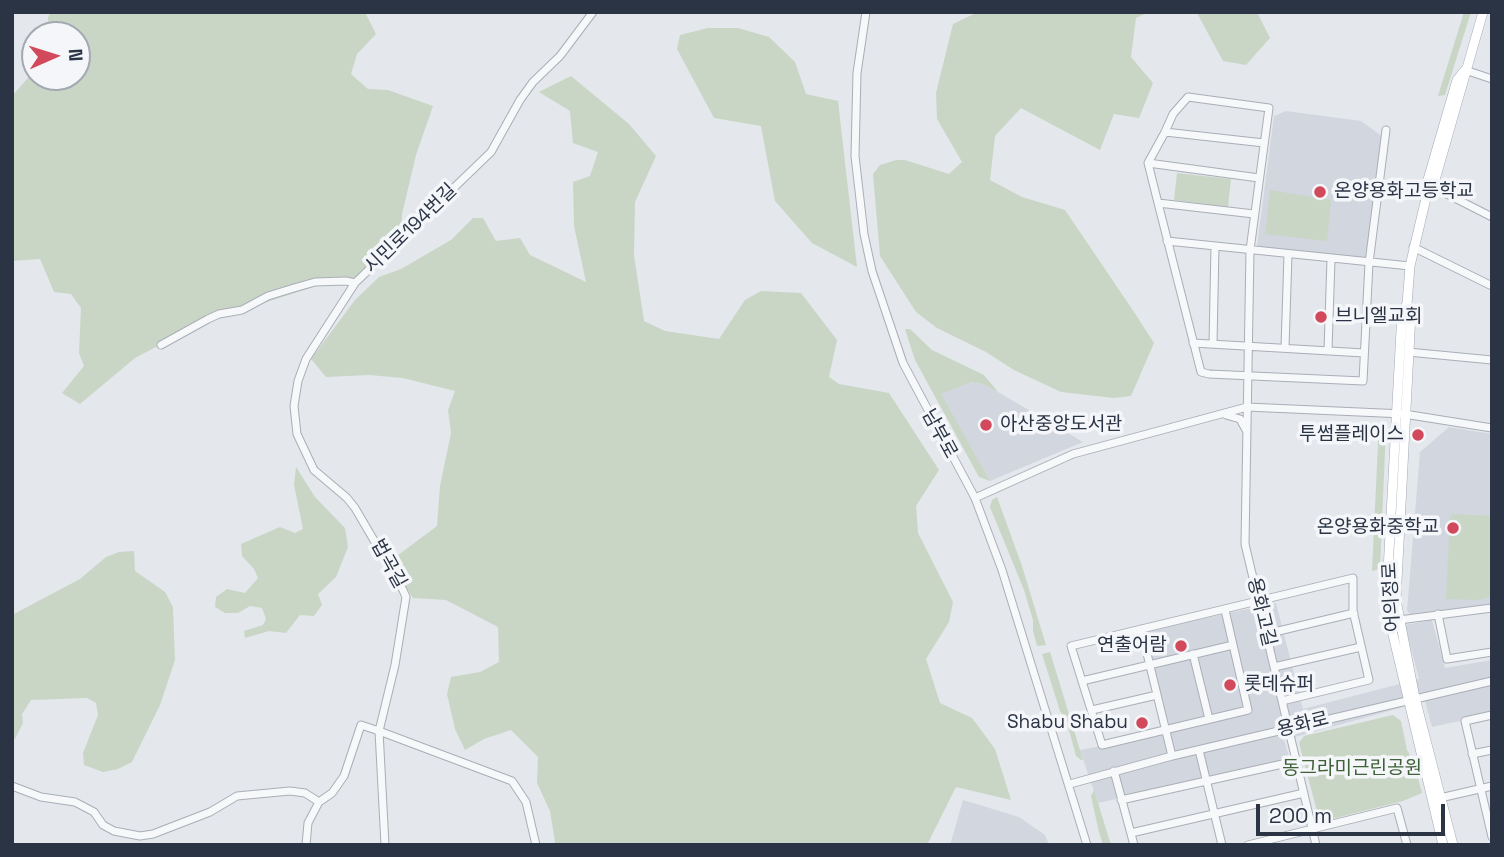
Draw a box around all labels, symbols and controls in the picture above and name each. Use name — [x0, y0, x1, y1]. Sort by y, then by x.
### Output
north arrow — [21, 21, 91, 91]
text: N — [63, 48, 88, 62]
street label: 시민로194번길 — [360, 180, 462, 278]
place label: 온양용화고등학교 — [1334, 181, 1474, 203]
marker: 온양용화고등학교 — [1312, 184, 1328, 200]
place label: 브니엘교회 — [1335, 306, 1422, 328]
marker: 브니엘교회 — [1313, 309, 1329, 325]
street label: 남부로 — [916, 406, 962, 462]
place label: 아산중앙도서관 — [1000, 414, 1122, 436]
marker: 아산중앙도서관 — [978, 417, 994, 433]
place label: 투썸플레이스 — [1299, 424, 1404, 446]
marker: 투썸플레이스 — [1410, 427, 1426, 443]
place label: 온양용화중학교 — [1317, 517, 1439, 539]
marker: 온양용화중학교 — [1445, 520, 1461, 536]
street label: 법곡길 — [365, 536, 411, 592]
street label: 어의정로 — [1379, 561, 1405, 633]
street label: 용화고길 — [1242, 575, 1280, 649]
place label: 연출어람 — [1097, 635, 1167, 657]
marker: 연출어람 — [1173, 638, 1189, 654]
place label: 롯데슈퍼 — [1244, 674, 1314, 696]
marker: 롯데슈퍼 — [1222, 677, 1238, 693]
street label: 용화로 — [1275, 708, 1331, 742]
place label: Shabu Shabu — [1007, 712, 1128, 734]
marker: Shabu Shabu — [1134, 715, 1150, 731]
park label: 동그라미근린공원 — [1282, 758, 1422, 780]
scale bar — [1259, 790, 1448, 834]
text: 200 m — [1269, 802, 1332, 829]

